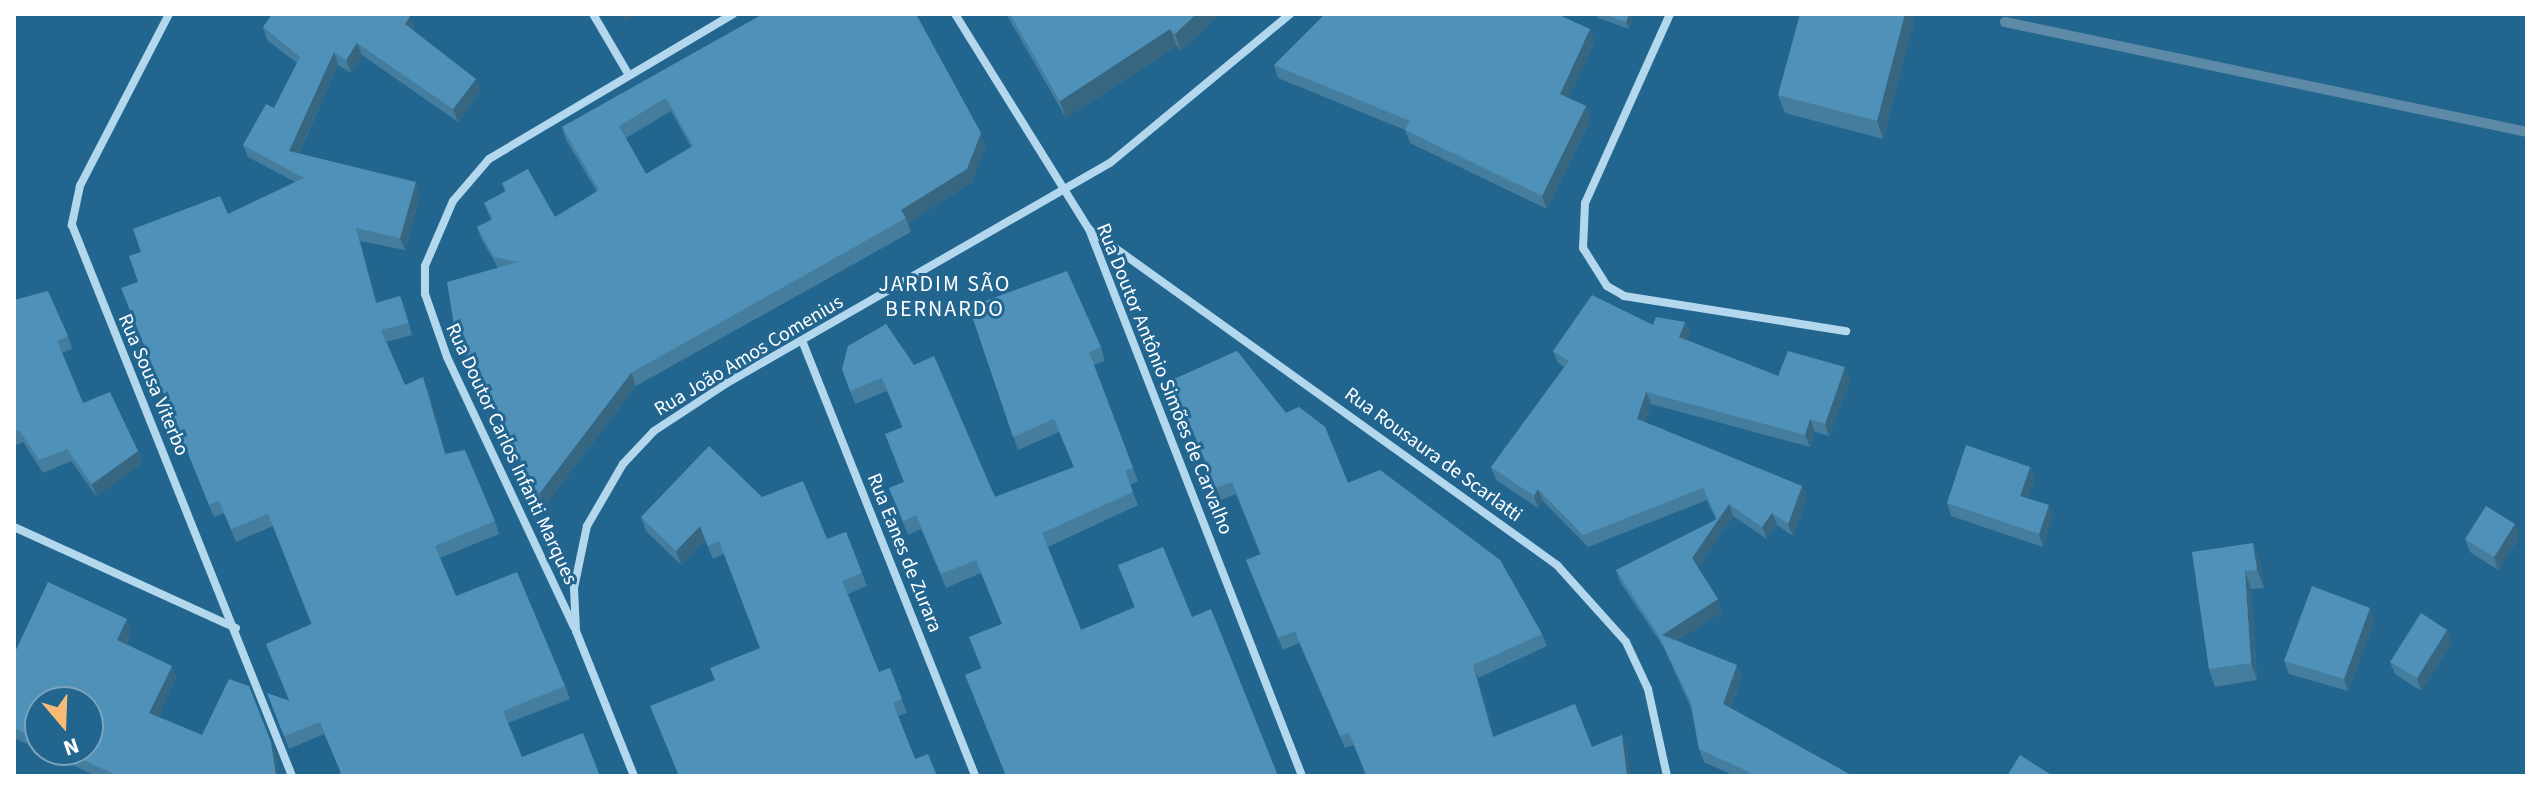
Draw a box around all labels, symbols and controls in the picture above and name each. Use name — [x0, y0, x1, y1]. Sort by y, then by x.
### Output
street label: Rua Doutor Antônio Simões de Carvalho — [1090, 220, 1238, 538]
district label: JARDIM SÃO BERNARDO — [879, 271, 1011, 322]
street label: Rua João Amos Comenius — [650, 290, 848, 422]
street label: Rua Sousa Viterbo — [112, 311, 194, 459]
street label: Rua Doutor Carlos Infanti Marques — [440, 320, 582, 588]
street label: Rua Rousaura de Scarlatti — [1339, 382, 1527, 528]
street label: Rua Eanes de Zurara — [861, 470, 947, 636]
north arrow — [24, 686, 104, 766]
text: N — [59, 729, 83, 764]

